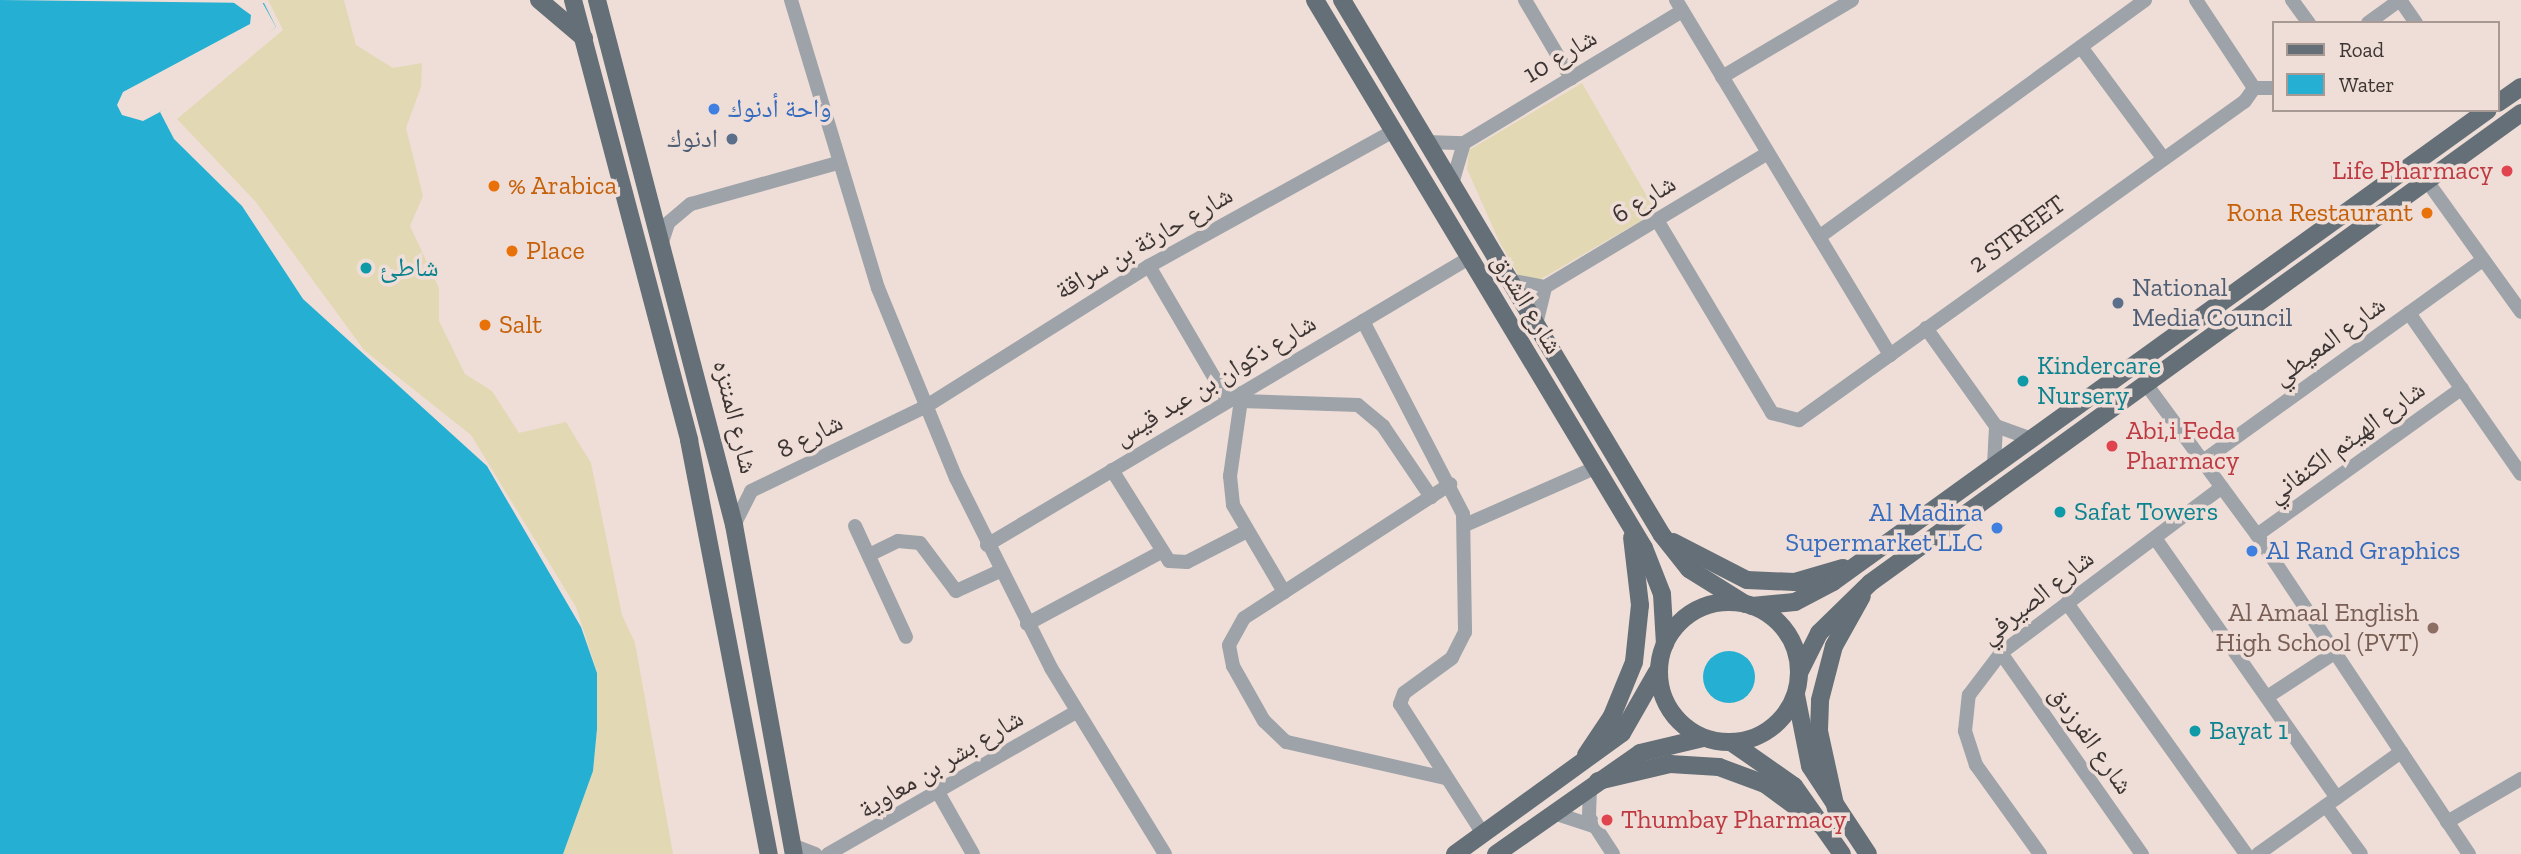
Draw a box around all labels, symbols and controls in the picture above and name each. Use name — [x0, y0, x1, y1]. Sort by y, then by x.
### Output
legend — [2272, 21, 2500, 112]
street label: شارع 10 — [1518, 22, 1602, 90]
text: Road — [2339, 37, 2384, 62]
text: Water — [2339, 72, 2394, 97]
place label: واحة أدنوك — [728, 93, 831, 125]
marker: واحة أدنوك — [706, 101, 722, 117]
place label: ادنوك — [667, 123, 718, 155]
marker: ادنوك — [724, 131, 740, 147]
place label: Life Pharmacy — [2332, 155, 2493, 187]
marker: Life Pharmacy — [2499, 163, 2515, 179]
street label: شارع 6 — [1606, 168, 1682, 230]
place label: % Arabica — [508, 170, 618, 202]
marker: % Arabica — [486, 178, 502, 194]
street label: شارع حارثة بن سراقة — [1050, 180, 1238, 306]
street label: 2 STREET — [1963, 188, 2071, 280]
place label: Rona Restaurant — [2226, 197, 2413, 229]
marker: Rona Restaurant — [2419, 205, 2435, 221]
place label: Place — [526, 235, 585, 267]
marker: Place — [504, 243, 520, 259]
street label: شارع الشرق — [1485, 248, 1569, 360]
place label: شاطئ — [380, 252, 439, 284]
marker: شاطئ — [358, 260, 374, 276]
place label: National Media Council — [2132, 272, 2292, 334]
street label: شارع المعيطي — [2266, 290, 2392, 392]
marker: National Media Council — [2110, 295, 2126, 311]
street label: شارع ذكوان بن عبد قيس — [1108, 307, 1322, 453]
place label: Salt — [499, 309, 542, 341]
marker: Salt — [477, 317, 493, 333]
place label: Kindercare Nursery — [2037, 350, 2161, 412]
street label: شارع المنتزه — [706, 357, 764, 477]
marker: Kindercare Nursery — [2015, 373, 2031, 389]
street label: شارع الهيثم الكنفاني — [2261, 374, 2431, 510]
street label: شارع 8 — [772, 407, 848, 465]
place label: Abi,i Feda Pharmacy — [2126, 415, 2239, 476]
marker: Abi,i Feda Pharmacy — [2104, 438, 2120, 454]
place label: Safat Towers — [2074, 496, 2219, 528]
place label: Al Madina Supermarket LLC — [1785, 497, 1983, 558]
marker: Safat Towers — [2052, 504, 2068, 520]
marker: Al Madina Supermarket LLC — [1989, 520, 2005, 536]
place label: Al Rand Graphics — [2266, 535, 2460, 567]
street label: شارع الصيرفي — [1974, 543, 2100, 651]
marker: Al Rand Graphics — [2244, 543, 2260, 559]
place label: Al Amaal English High School (PVT) — [2215, 597, 2419, 658]
marker: Al Amaal English High School (PVT) — [2425, 620, 2441, 636]
street label: شارع الفرزدق — [2042, 680, 2140, 800]
street label: شارع بشر بن معاوية — [853, 703, 1029, 825]
place label: Bayat 1 — [2209, 715, 2288, 747]
marker: Bayat 1 — [2187, 723, 2203, 739]
place label: Thumbay Pharmacy — [1621, 804, 1847, 836]
marker: Thumbay Pharmacy — [1599, 812, 1615, 828]

